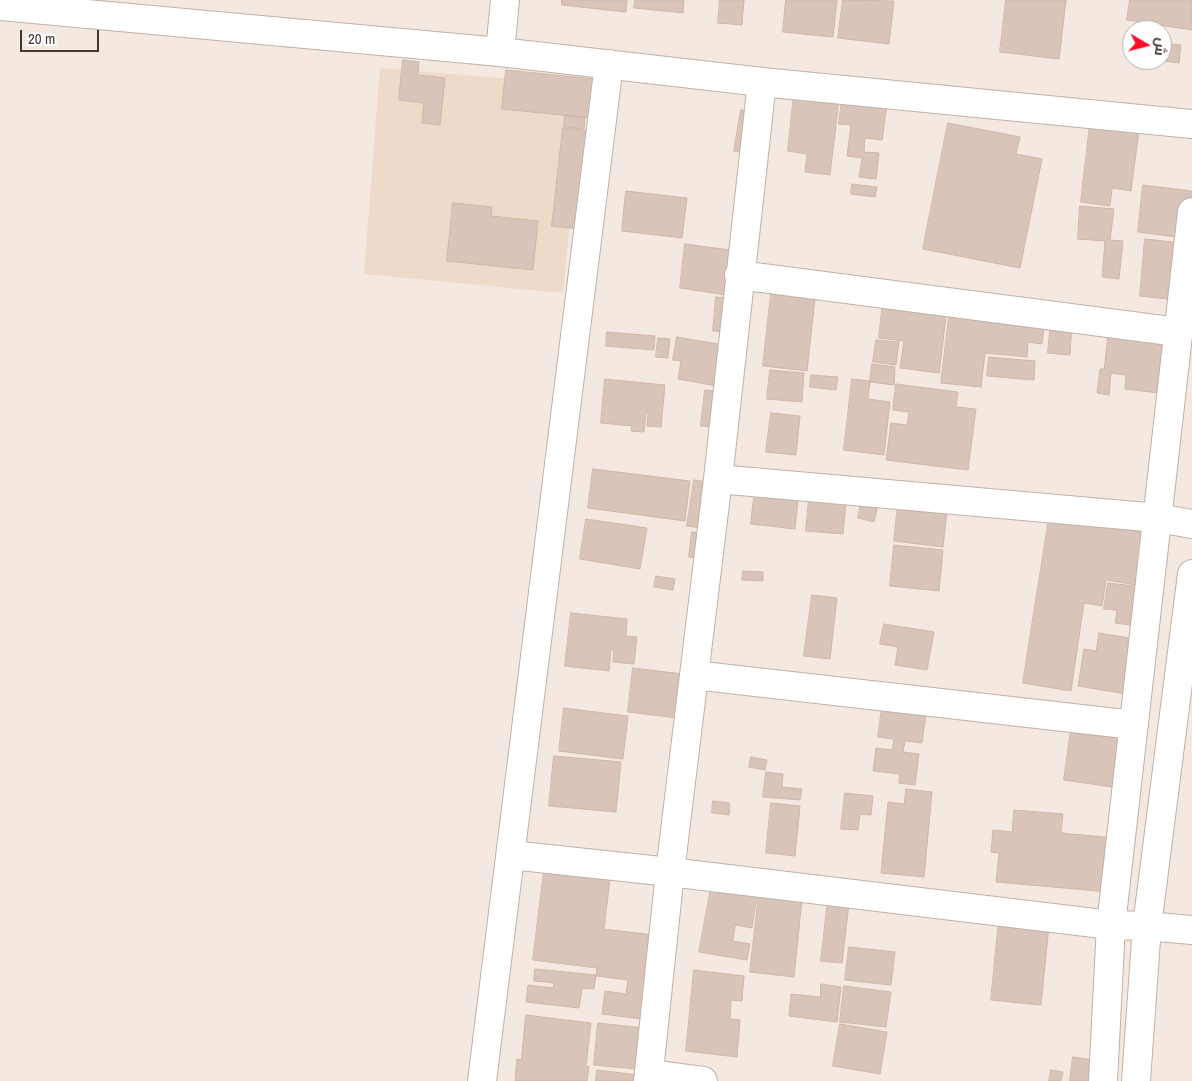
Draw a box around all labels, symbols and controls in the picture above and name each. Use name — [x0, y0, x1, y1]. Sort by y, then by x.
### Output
scale bar — [22, 20, 101, 52]
north arrow — [1122, 20, 1172, 70]
text: 20 m — [28, 28, 55, 49]
text: ش — [1151, 37, 1171, 57]

